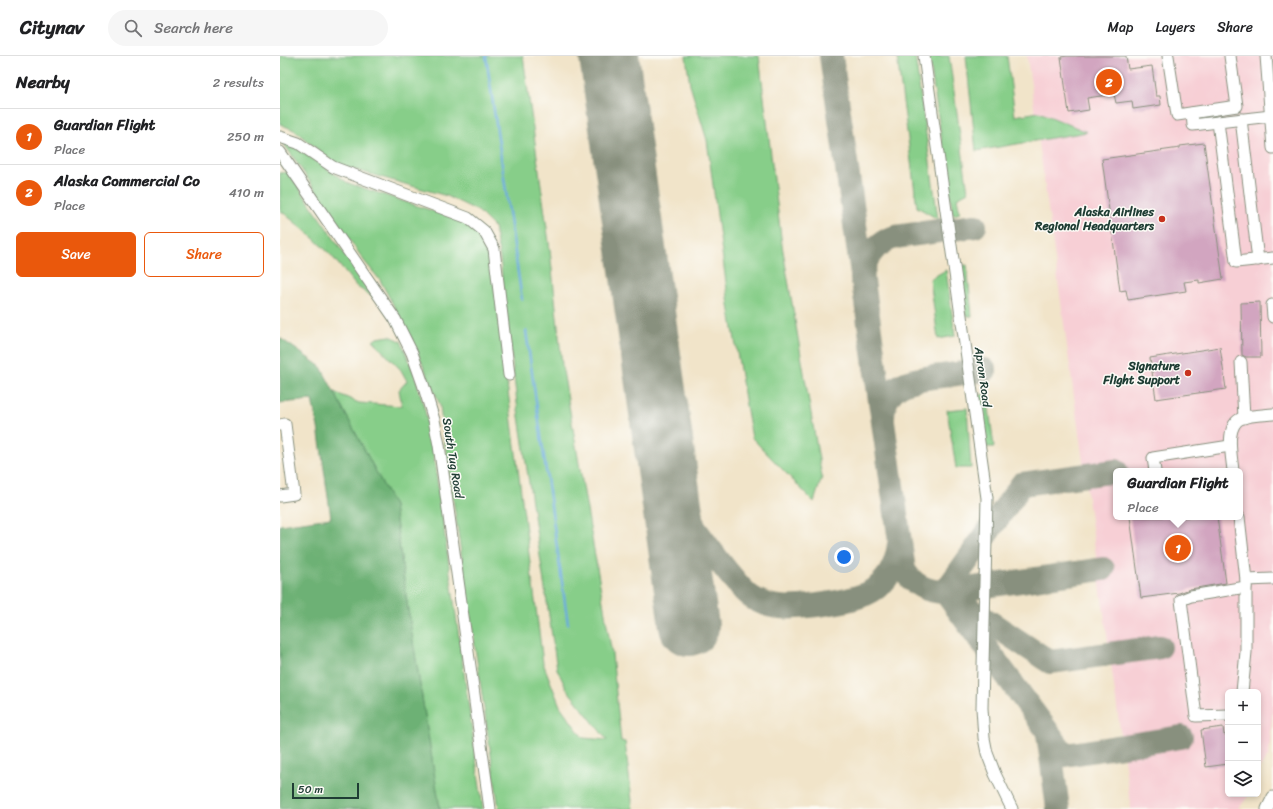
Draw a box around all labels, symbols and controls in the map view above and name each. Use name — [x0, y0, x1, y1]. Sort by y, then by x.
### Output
search box — [108, 10, 388, 46]
text: Citynav — [20, 11, 84, 44]
text: Search here — [154, 15, 233, 41]
text: Map — [1108, 15, 1133, 40]
text: Layers — [1155, 15, 1195, 40]
text: Share — [1217, 15, 1253, 40]
icon: search — [122, 17, 144, 39]
text: Nearby — [16, 67, 70, 97]
pin: 2 — [1096, 67, 1122, 97]
text: 2 results — [213, 71, 264, 94]
text: Guardian Flight — [54, 112, 155, 138]
text: 1 — [26, 125, 32, 148]
text: 250 m — [227, 125, 264, 148]
text: Place — [54, 138, 85, 161]
text: Alaska Commercial Co — [54, 168, 200, 194]
text: 2 — [25, 181, 33, 204]
text: 410 m — [229, 181, 264, 204]
text: Place — [54, 194, 85, 217]
place label: Alaska Airlines Regional Headquarters — [1034, 201, 1155, 237]
marker: Alaska Airlines Regional Headquarters — [1157, 214, 1167, 224]
button: Save — [16, 232, 136, 277]
button: Share — [144, 232, 264, 277]
street label: Apron Road — [968, 344, 998, 410]
place label: Signature Flight Support — [1102, 355, 1181, 391]
marker: Signature Flight Support — [1183, 368, 1193, 378]
street label: South Tug Road — [436, 416, 470, 501]
popup — [1113, 468, 1243, 520]
text: Guardian Flight — [1127, 470, 1229, 496]
text: Place — [1127, 496, 1159, 519]
pin: 1 — [1165, 533, 1191, 563]
your location — [834, 547, 854, 567]
map controls — [1225, 689, 1261, 797]
button: + — [1225, 689, 1261, 725]
button: − — [1225, 725, 1261, 761]
button: layers — [1225, 761, 1261, 797]
text: 50 m — [298, 780, 323, 799]
scale bar — [292, 781, 359, 800]

